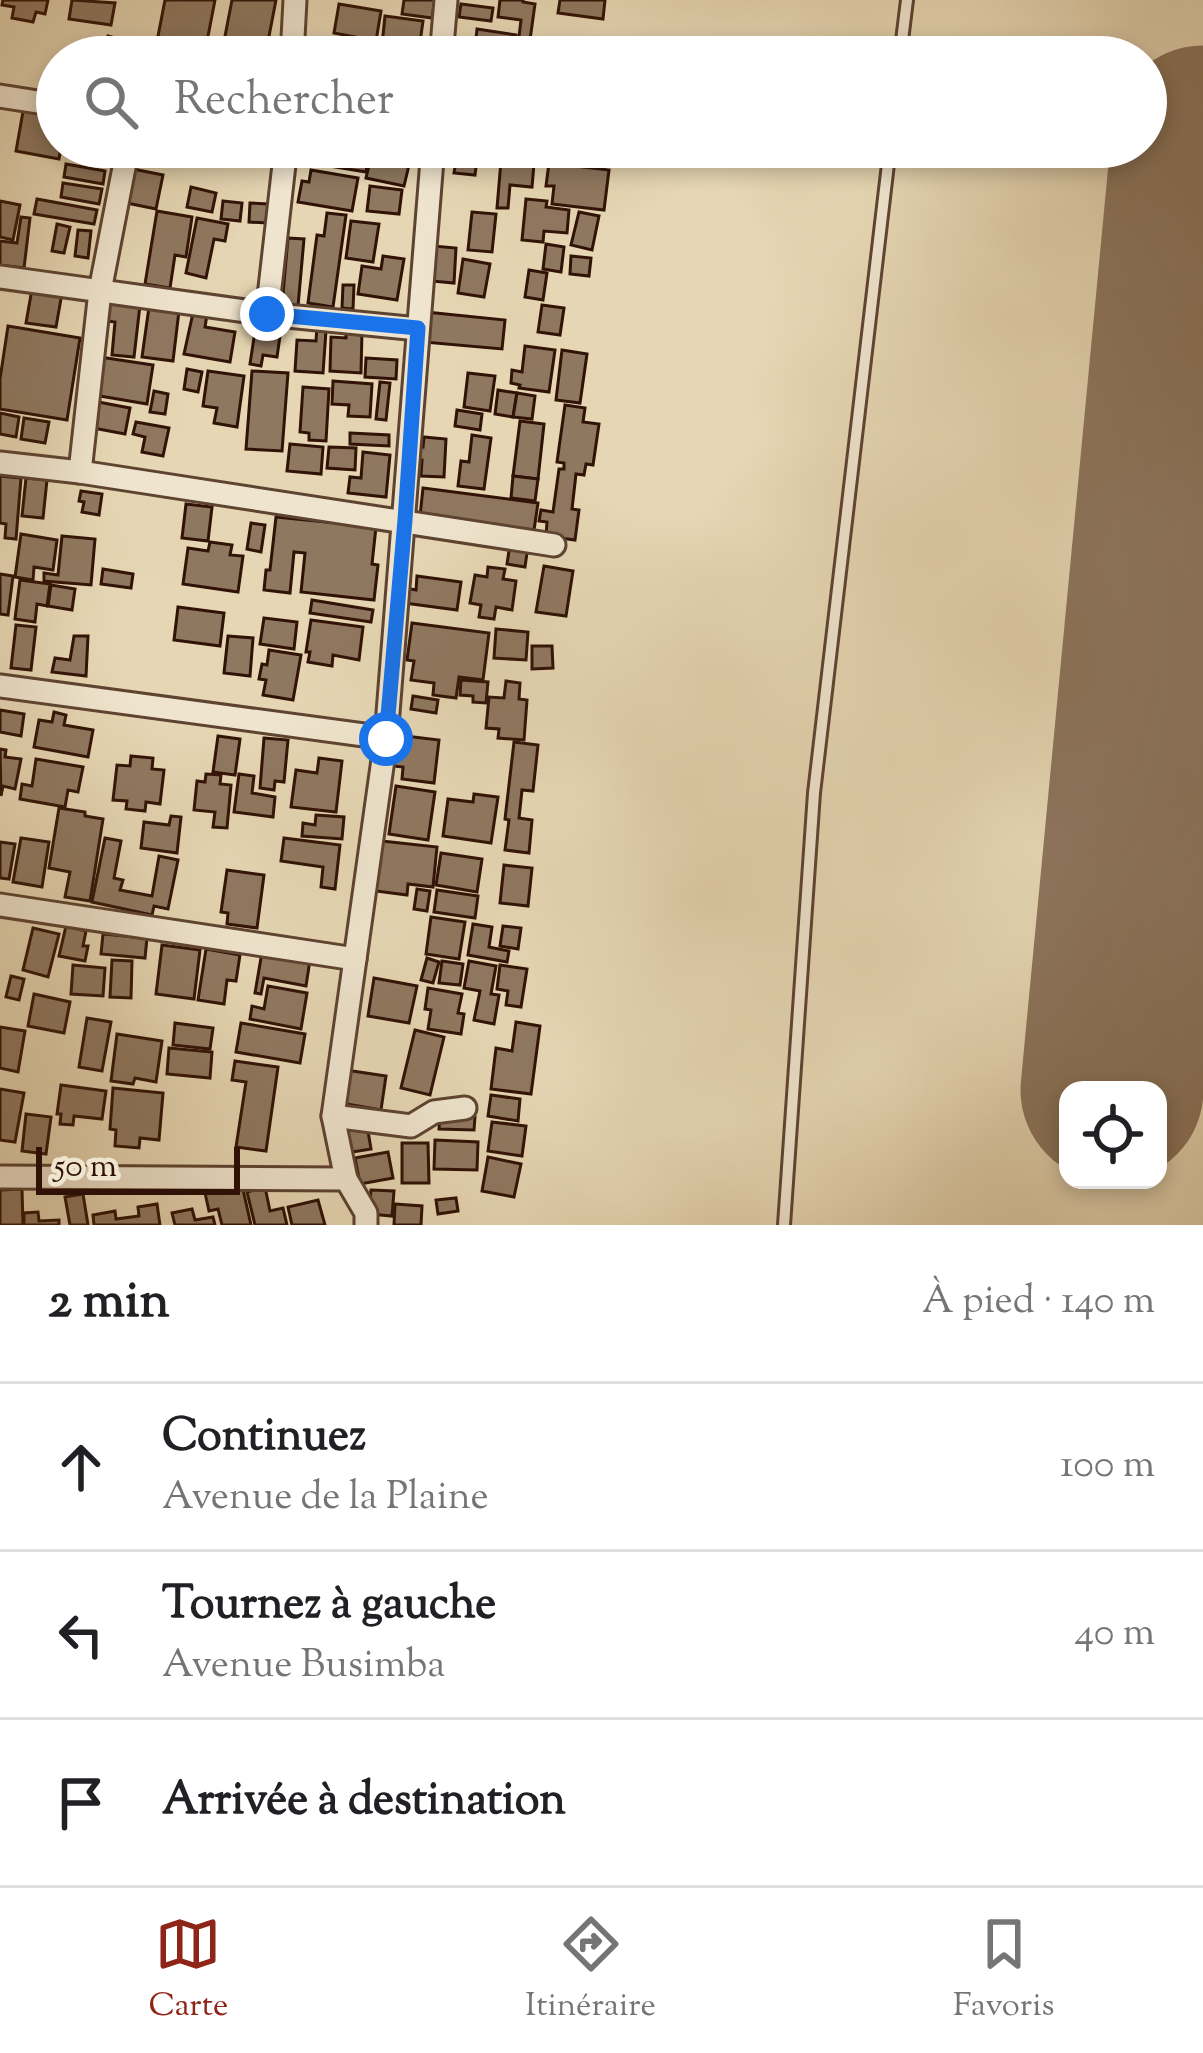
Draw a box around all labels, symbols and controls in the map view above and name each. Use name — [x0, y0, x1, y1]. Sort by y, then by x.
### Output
search box — [36, 36, 1167, 168]
icon: search — [78, 69, 144, 135]
text: Rechercher — [174, 70, 394, 135]
route end — [240, 287, 294, 341]
route start — [359, 712, 413, 766]
map controls — [1059, 1081, 1167, 1189]
button: locate — [1059, 1081, 1167, 1189]
scale bar — [36, 1141, 240, 1194]
text: 50 m — [54, 1144, 117, 1192]
text: 2 min — [48, 1267, 170, 1340]
text: À pied · 140 m — [922, 1275, 1155, 1331]
text: Continuez — [162, 1406, 366, 1471]
icon: ahead — [48, 1434, 114, 1500]
text: 100 m — [1060, 1439, 1155, 1495]
text: Avenue de la Plaine — [162, 1471, 489, 1527]
text: Tournez à gauche — [162, 1574, 496, 1639]
icon: left — [48, 1602, 114, 1668]
text: 40 m — [1075, 1607, 1155, 1663]
text: Avenue Busimba — [162, 1639, 445, 1695]
icon: arrive — [48, 1770, 114, 1836]
text: Arrivée à destination — [162, 1770, 566, 1835]
tab: Carte — [148, 1911, 228, 2031]
tab: Itinéraire — [525, 1911, 656, 2031]
tab: Favoris — [953, 1911, 1055, 2031]

